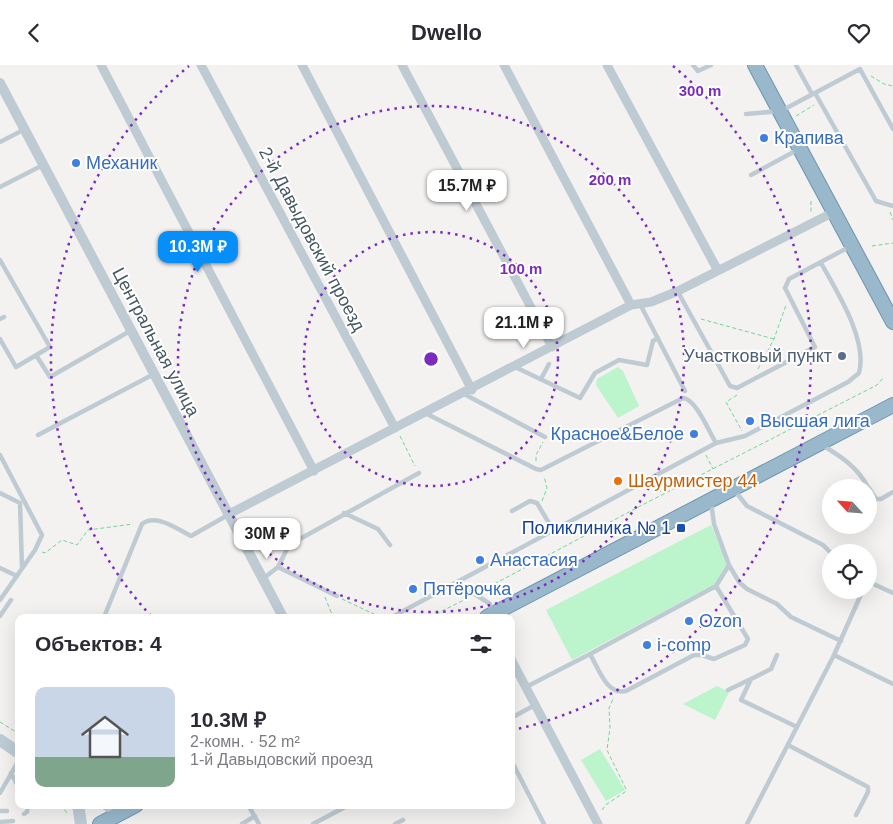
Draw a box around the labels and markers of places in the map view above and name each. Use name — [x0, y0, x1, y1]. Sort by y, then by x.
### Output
place label: Крапива — [774, 128, 845, 148]
marker: Крапива — [758, 132, 770, 144]
place label: Механик — [86, 153, 158, 173]
marker: Механик — [70, 157, 82, 169]
pin: 15.7M ₽ — [421, 169, 513, 212]
pin: 10.3M ₽ — [152, 231, 244, 273]
pin: 21.1M ₽ — [478, 307, 570, 349]
place label: Участковый пункт — [683, 346, 832, 366]
centre of rings — [422, 350, 440, 368]
marker: Участковый пункт — [836, 350, 848, 362]
place label: Высшая лига — [760, 411, 871, 431]
marker: Высшая лига — [744, 415, 756, 427]
place label: Красное&Белое — [551, 424, 684, 444]
marker: Красное&Белое — [688, 428, 700, 440]
place label: Шаурмистер 44 — [628, 471, 758, 491]
marker: Шаурмистер 44 — [612, 475, 624, 487]
pin: 30M ₽ — [232, 517, 302, 560]
place label: Поликлиника № 1 — [522, 518, 671, 538]
marker: Поликлиника № 1 — [675, 522, 687, 534]
place label: Анастасия — [490, 550, 578, 570]
marker: Анастасия — [474, 554, 486, 566]
place label: Пятёрочка — [423, 579, 512, 599]
marker: Пятёрочка — [407, 583, 419, 595]
place label: Ozon — [699, 611, 742, 631]
marker: Ozon — [683, 615, 695, 627]
place label: i-comp — [657, 635, 711, 655]
marker: i-comp — [641, 639, 653, 651]

